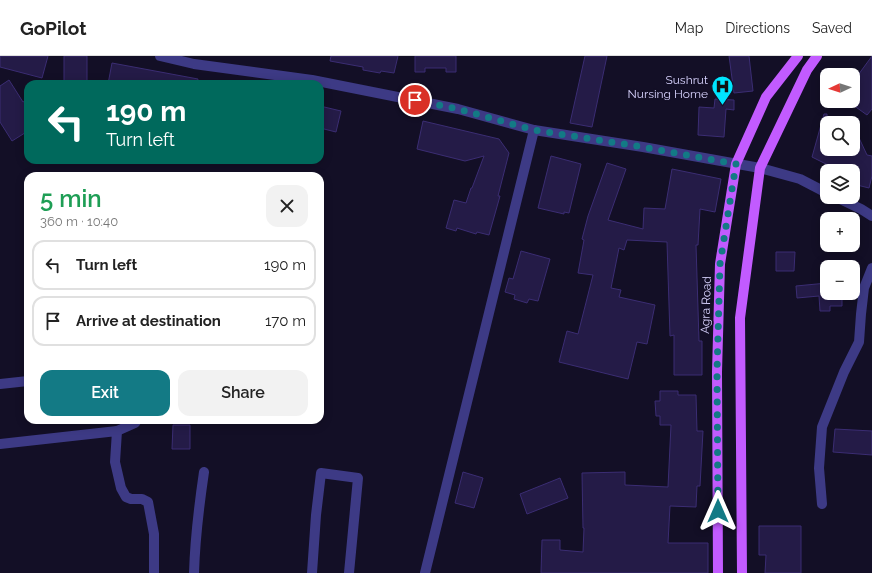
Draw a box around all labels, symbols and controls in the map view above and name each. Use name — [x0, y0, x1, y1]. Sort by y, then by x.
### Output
text: GoPilot — [20, 17, 86, 39]
text: Map — [675, 20, 703, 36]
text: Directions — [725, 20, 790, 36]
text: Saved — [812, 20, 852, 36]
north arrow — [820, 68, 860, 108]
map controls — [820, 68, 860, 300]
place label: Sushrut Nursing Home — [628, 73, 708, 101]
hospital icon: Sushrut Nursing Home — [710, 74, 736, 107]
pin — [398, 83, 432, 117]
icon: arrive — [404, 89, 426, 111]
text: 190 m — [106, 95, 186, 128]
icon: left — [40, 96, 92, 148]
button: search — [820, 116, 860, 156]
text: Turn left — [106, 129, 175, 150]
button: layers — [820, 164, 860, 204]
text: 5 min — [40, 184, 102, 213]
button: close — [266, 185, 308, 227]
button: + — [820, 212, 860, 252]
text: 360 m · 10:40 — [40, 214, 118, 229]
icon: left — [42, 254, 64, 276]
text: Turn left — [76, 256, 137, 274]
text: 190 m — [264, 256, 306, 274]
button: − — [820, 260, 860, 300]
street label: Agra Road — [698, 276, 714, 334]
icon: arrive — [42, 310, 64, 332]
text: Arrive at destination — [76, 312, 221, 330]
text: 170 m — [265, 312, 306, 330]
button: Exit — [40, 370, 170, 416]
button: Share — [178, 370, 308, 416]
position arrow — [697, 490, 739, 532]

